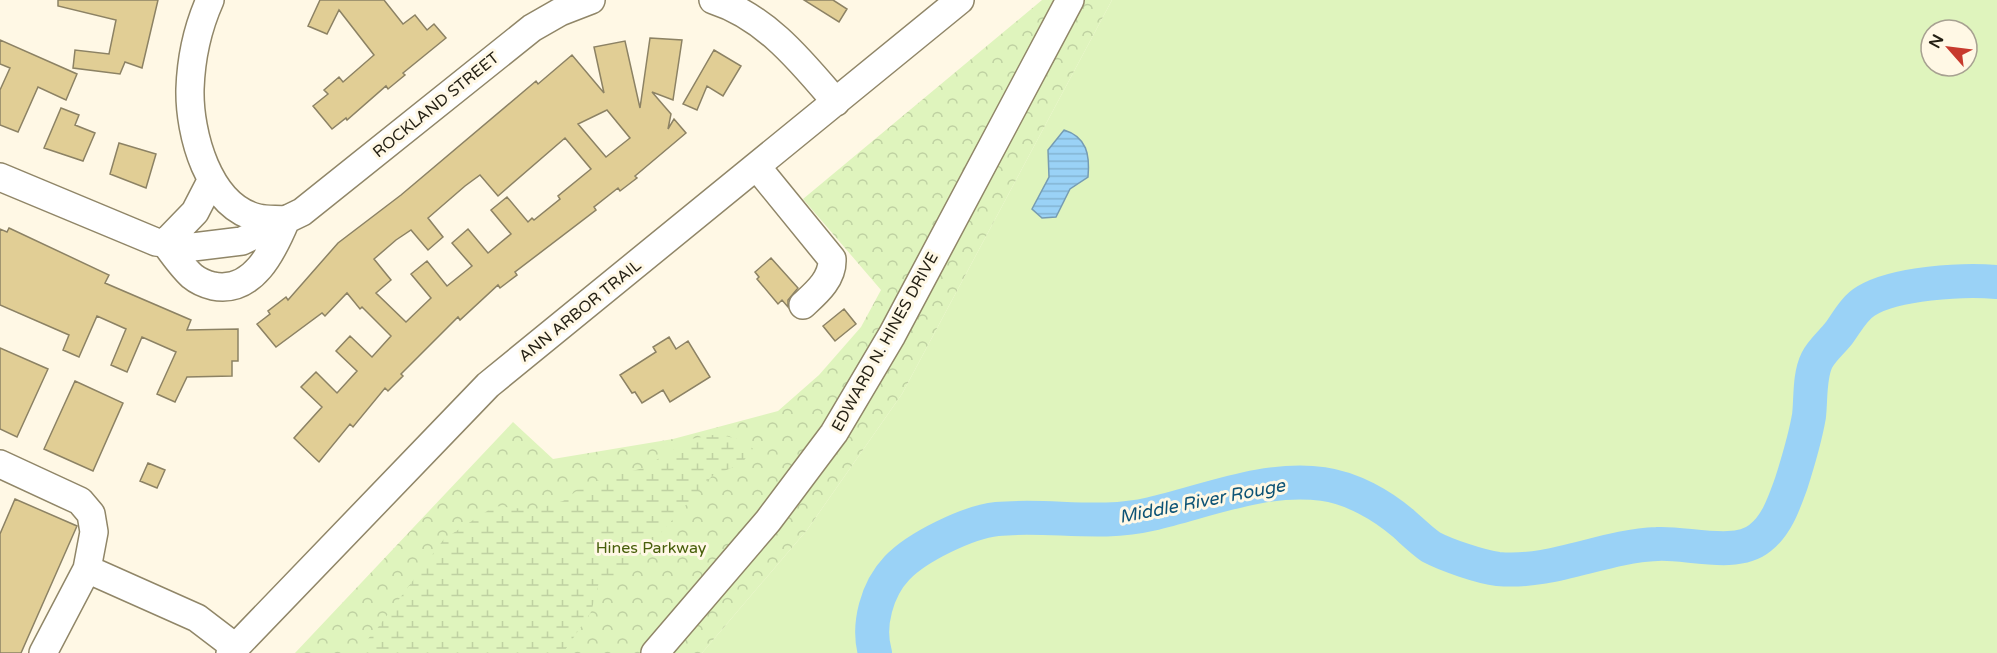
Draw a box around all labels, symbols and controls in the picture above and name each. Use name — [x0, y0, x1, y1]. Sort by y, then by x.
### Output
north arrow — [1919, 18, 1979, 78]
text: N — [1925, 31, 1948, 52]
street label: ROCKLAND STREET — [369, 48, 503, 162]
street label: EDWARD N. HINES DRIVE — [827, 249, 943, 435]
street label: ANN ARBOR TRAIL — [515, 256, 645, 366]
water label: Middle River Rouge — [1117, 474, 1288, 528]
park label: Hines Parkway — [596, 538, 707, 558]

